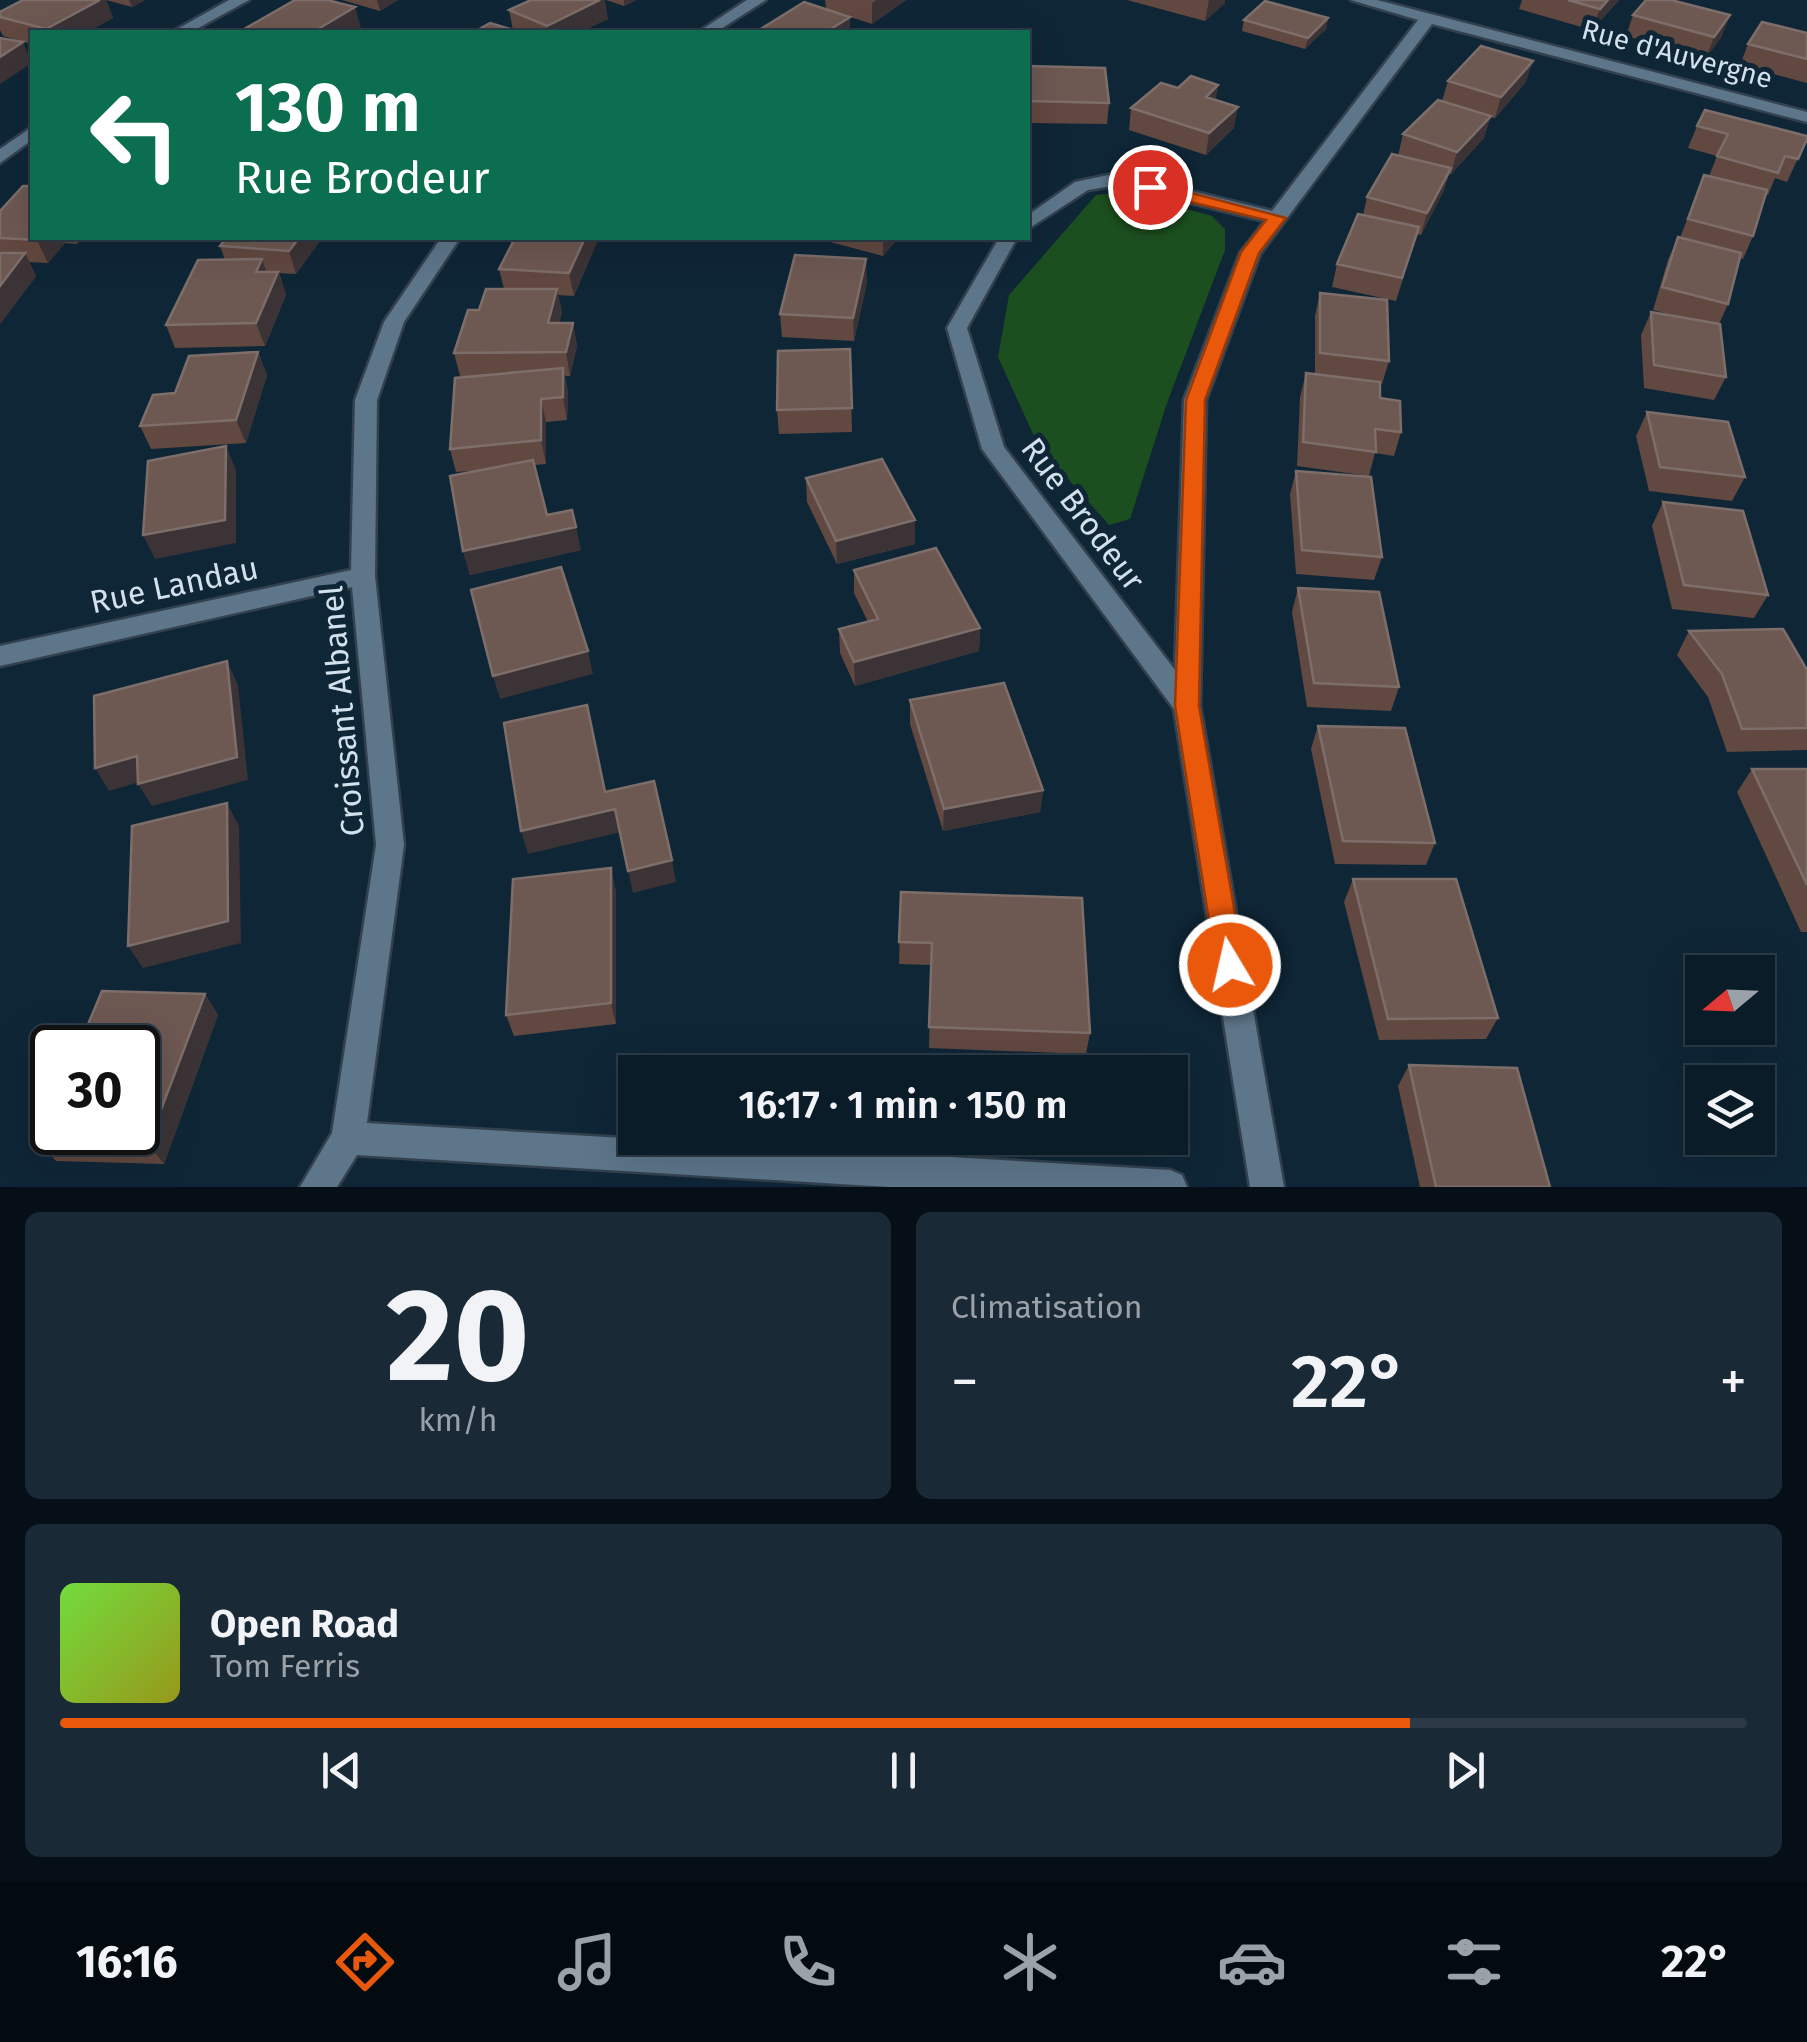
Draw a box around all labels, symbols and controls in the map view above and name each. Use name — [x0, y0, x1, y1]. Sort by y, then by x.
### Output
street label: Rue d'Auvergne — [1578, 13, 1776, 95]
text: 130 m — [235, 66, 421, 150]
icon: left — [70, 70, 200, 200]
pin — [1108, 145, 1193, 230]
text: Rue Brodeur — [235, 151, 490, 205]
icon: arrive — [1123, 160, 1178, 215]
street label: Rue Brodeur — [1013, 430, 1153, 598]
street label: Rue Landau — [86, 549, 262, 621]
street label: Croissant Albanel — [312, 584, 372, 838]
position arrow — [1178, 913, 1282, 1017]
north arrow — [1685, 955, 1775, 1045]
map controls — [1685, 955, 1775, 1155]
speed limit sign: 30 — [30, 1025, 160, 1155]
button: layers — [1685, 1065, 1775, 1155]
text: 16:17 · 1 min · 150 m — [739, 1082, 1067, 1128]
text: 20 — [386, 1258, 530, 1414]
text: Climatisation — [951, 1288, 1142, 1326]
text: 22° — [1291, 1337, 1407, 1427]
text: − — [951, 1349, 979, 1415]
text: + — [1720, 1349, 1747, 1415]
text: km/h — [418, 1401, 498, 1439]
text: Open Road — [210, 1601, 399, 1647]
text: Tom Ferris — [210, 1647, 360, 1685]
icon: previous — [314, 1743, 369, 1798]
icon: pause — [876, 1743, 931, 1798]
icon: next — [1438, 1743, 1493, 1798]
icon: directions — [330, 1927, 400, 1997]
icon: music — [552, 1927, 622, 1997]
icon: phone — [773, 1927, 843, 1997]
icon: climate — [995, 1927, 1065, 1997]
icon: car — [1217, 1927, 1287, 1997]
icon: filters — [1439, 1927, 1509, 1997]
text: 16:16 — [76, 1935, 178, 1989]
text: 22° — [1661, 1935, 1731, 1989]

